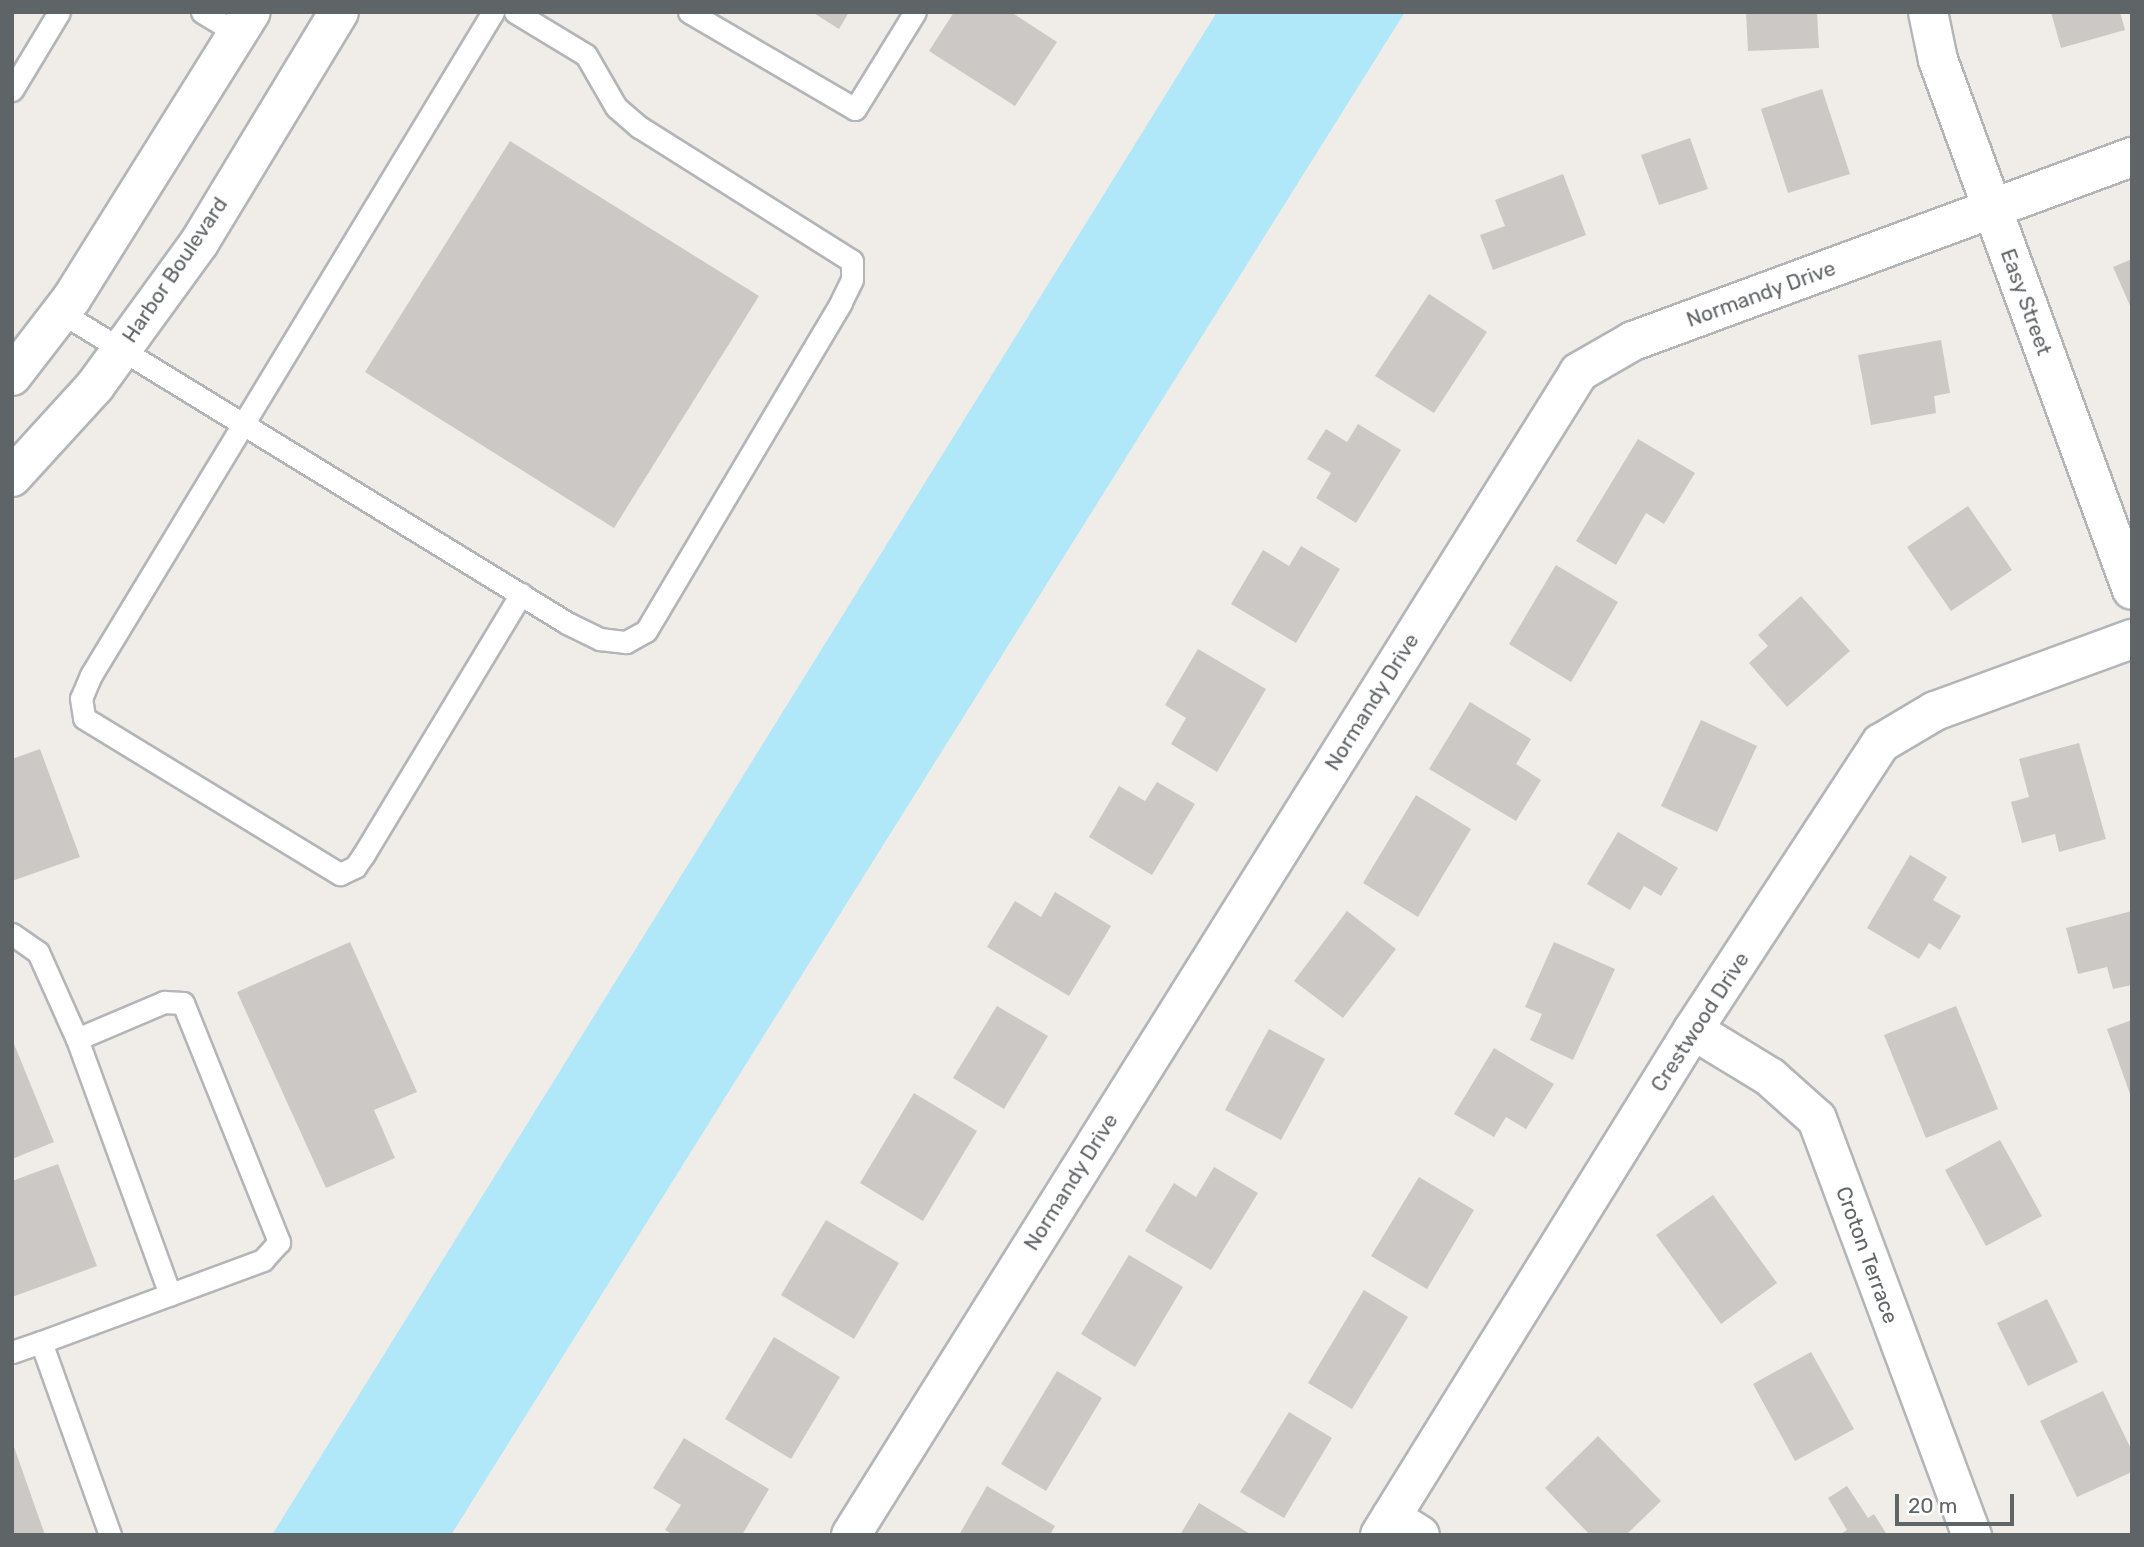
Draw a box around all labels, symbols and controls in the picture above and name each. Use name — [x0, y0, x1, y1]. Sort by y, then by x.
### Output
street label: Harbor Boulevard — [117, 192, 233, 348]
street label: Easy Street — [1995, 245, 2057, 359]
street label: Normandy Drive — [1683, 255, 1839, 333]
street label: Normandy Drive — [1320, 629, 1424, 775]
street label: Crestwood Drive — [1646, 948, 1754, 1096]
street label: Normandy Drive — [1019, 1109, 1123, 1255]
street label: Croton Terrace — [1830, 1183, 1904, 1327]
scale bar — [1899, 1480, 2018, 1524]
text: 20 m — [1908, 1493, 1957, 1518]

